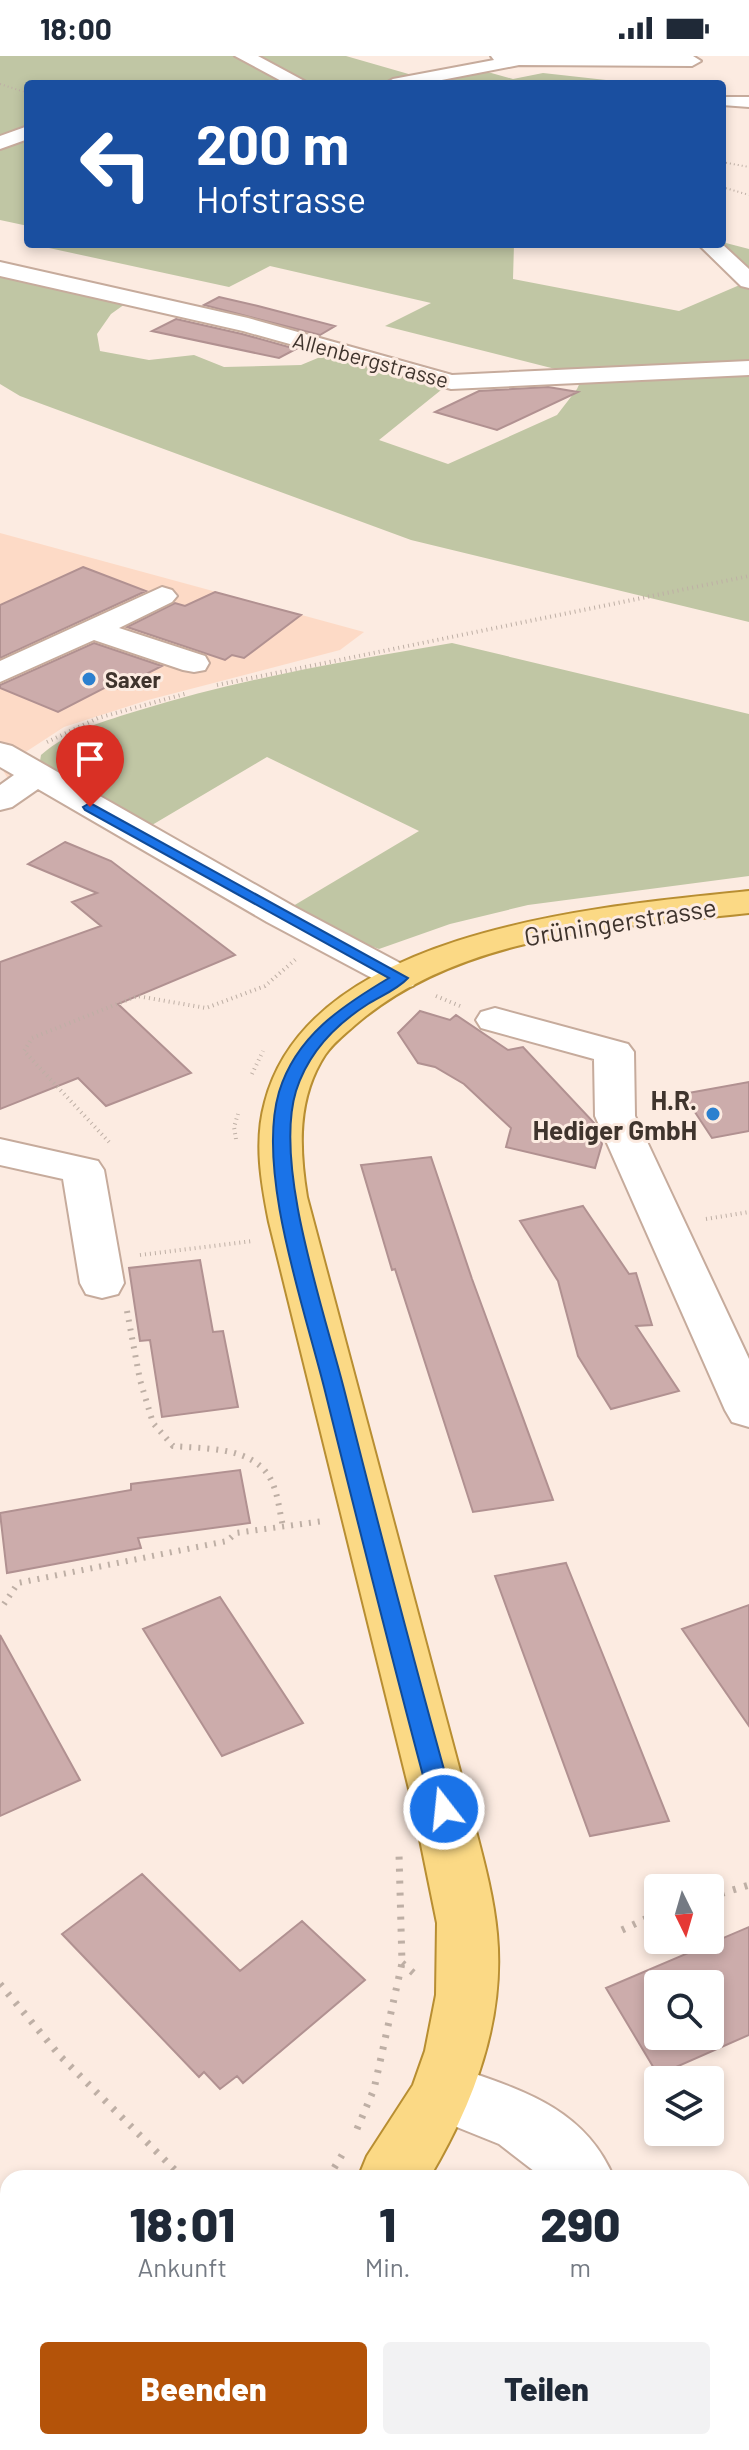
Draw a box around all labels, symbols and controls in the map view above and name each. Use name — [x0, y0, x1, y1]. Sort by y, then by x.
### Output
text: 18:00 — [40, 10, 112, 46]
text: 200 m — [196, 109, 349, 176]
icon: left — [64, 112, 168, 216]
text: Hofstrasse — [196, 177, 366, 220]
street label: Allenbergstrasse — [290, 326, 452, 392]
place label: Saxer — [105, 666, 162, 692]
marker: Saxer — [80, 670, 98, 688]
pin — [56, 725, 124, 807]
icon: arrive — [68, 737, 112, 781]
street label: Grüningerstrasse — [522, 890, 718, 952]
place label: H.R. Hediger GmbH — [533, 1084, 697, 1145]
marker: H.R. Hediger GmbH — [704, 1105, 722, 1123]
position arrow — [402, 1767, 486, 1851]
north arrow — [644, 1874, 724, 1954]
map controls — [644, 1874, 724, 2146]
button: search — [644, 1970, 724, 2050]
button: layers — [644, 2066, 724, 2146]
text: 18:01 — [130, 2194, 235, 2252]
text: 1 — [379, 2194, 396, 2252]
text: 290 — [540, 2194, 620, 2252]
text: Ankunft — [138, 2251, 227, 2282]
text: Min. — [365, 2251, 411, 2282]
text: m — [570, 2251, 591, 2282]
button: Beenden — [40, 2342, 367, 2434]
button: Teilen — [383, 2342, 710, 2434]

